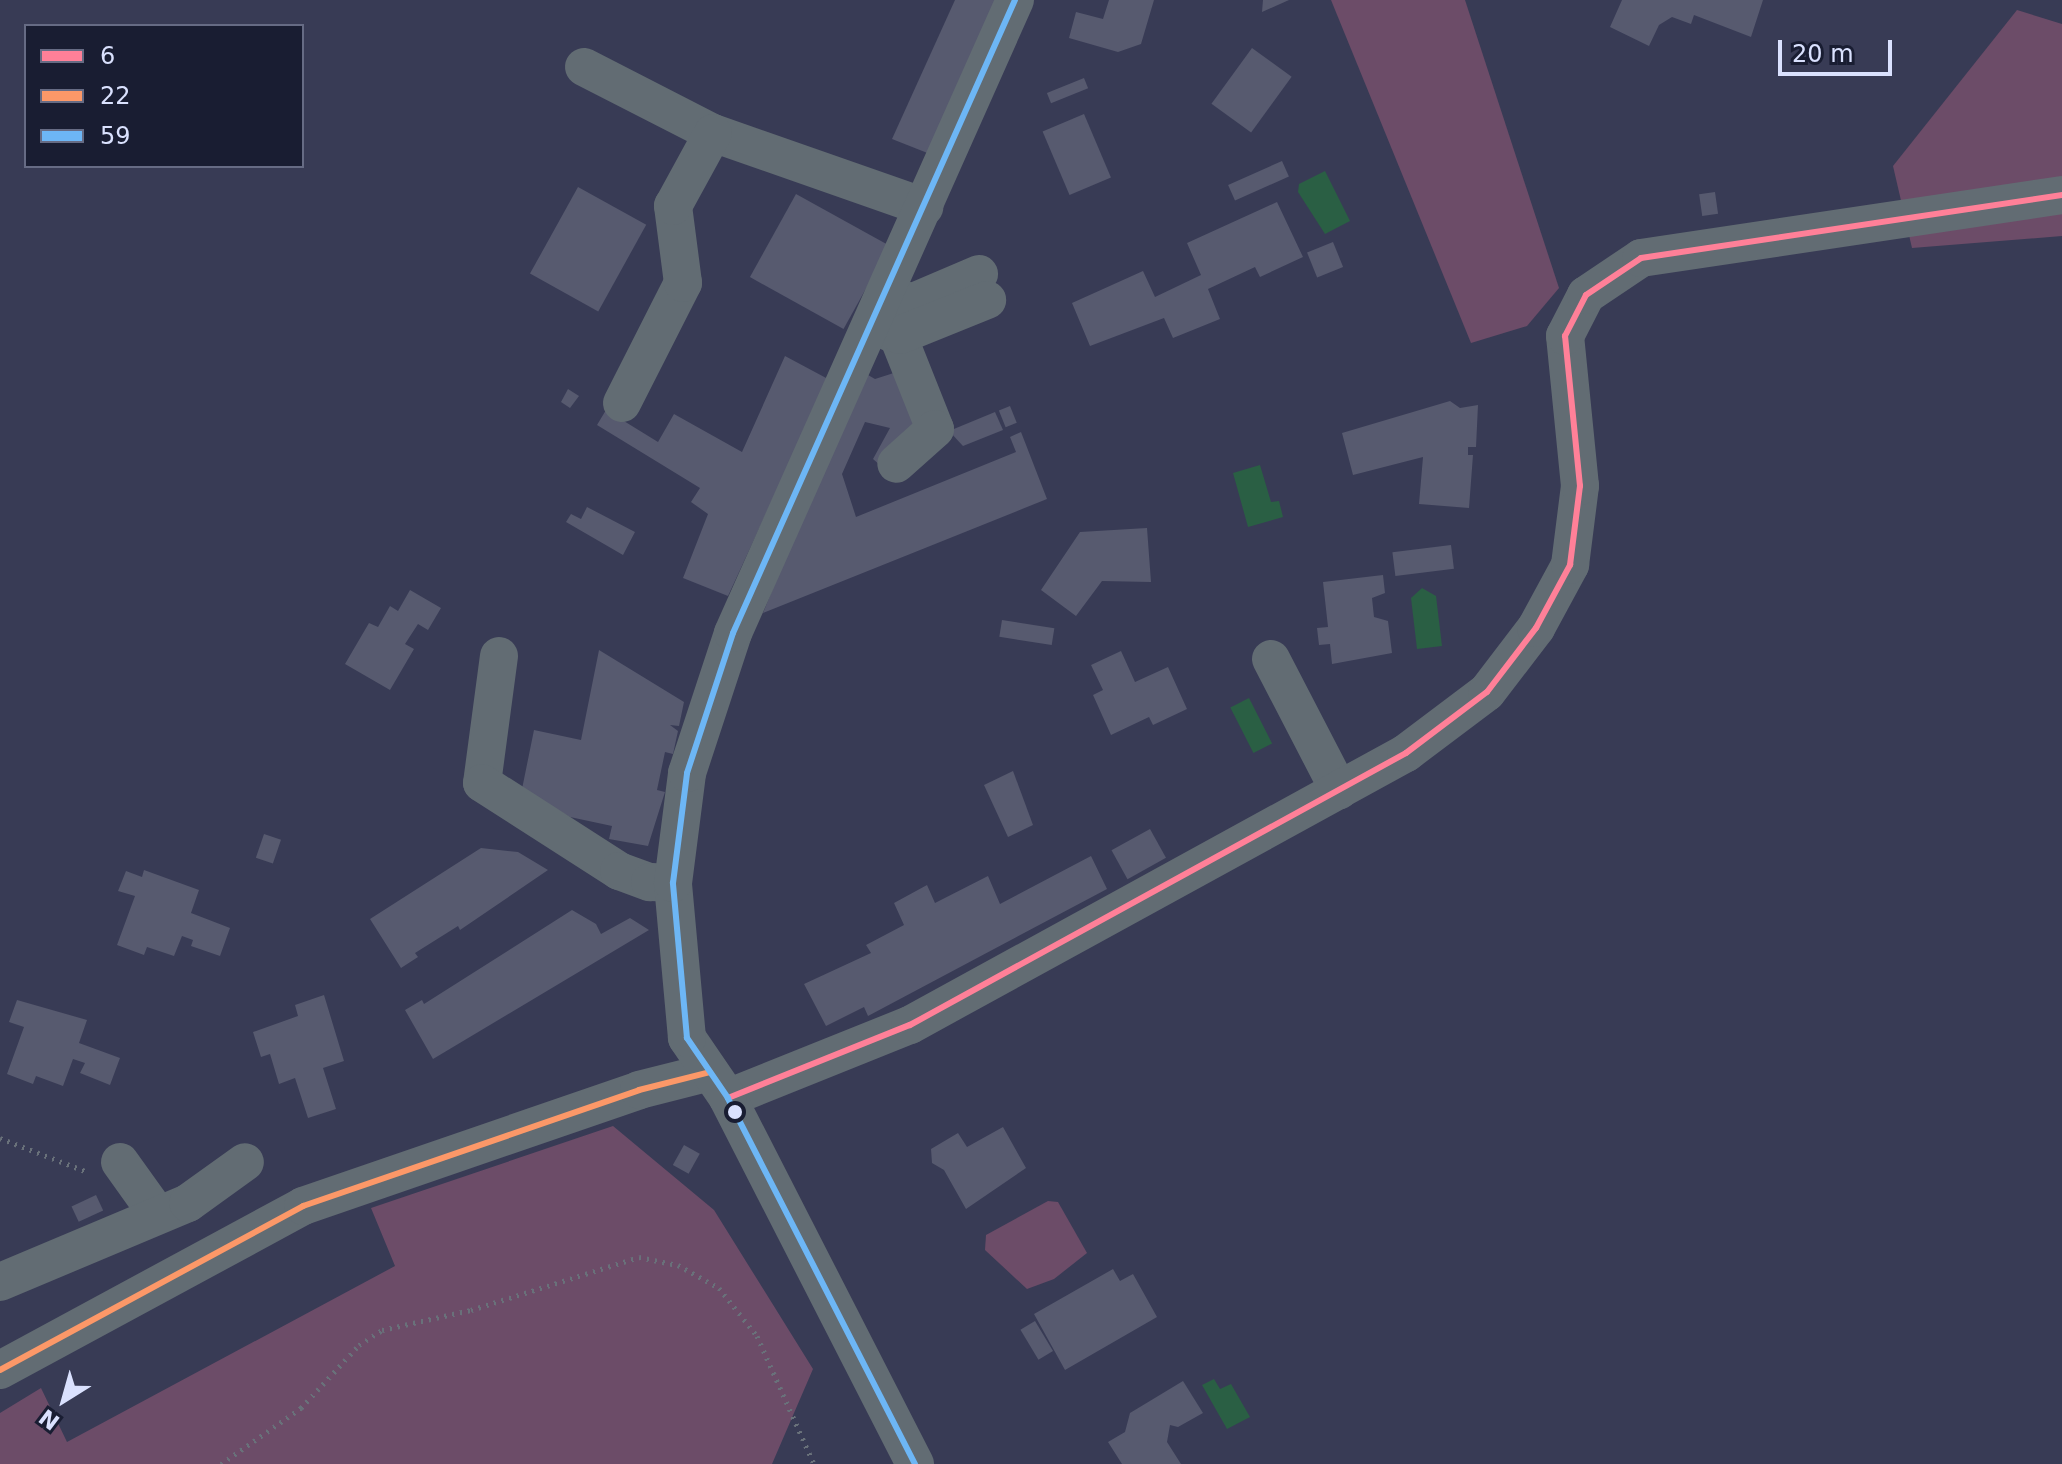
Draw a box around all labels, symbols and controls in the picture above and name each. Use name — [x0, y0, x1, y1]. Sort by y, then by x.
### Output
legend — [24, 24, 304, 168]
scale bar — [1782, 24, 1896, 74]
text: 20 m — [1792, 40, 1854, 68]
text: 6 — [100, 42, 115, 70]
text: 22 — [100, 82, 131, 110]
text: 59 — [100, 122, 131, 150]
unlabelled marker — [727, 1104, 743, 1120]
north arrow — [24, 1360, 104, 1440]
text: N — [34, 1404, 64, 1435]

